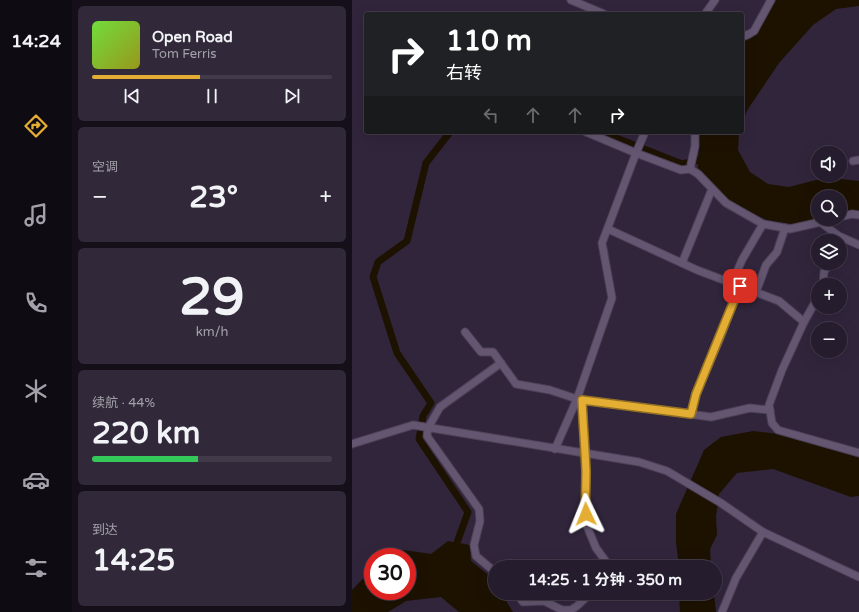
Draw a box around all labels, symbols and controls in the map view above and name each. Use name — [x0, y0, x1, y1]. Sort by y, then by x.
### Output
text: 110 m — [446, 24, 532, 58]
text: Open Road — [152, 28, 233, 46]
icon: right — [380, 28, 432, 80]
text: 14:24 — [11, 30, 61, 52]
text: Tom Ferris — [152, 46, 216, 62]
text: 右转 — [446, 62, 482, 84]
icon: previous — [121, 85, 143, 107]
icon: pause — [201, 85, 223, 107]
icon: next — [281, 85, 303, 107]
icon: left — [480, 104, 502, 126]
icon: ahead — [522, 104, 544, 126]
icon: ahead — [564, 104, 586, 126]
icon: right — [606, 104, 628, 126]
icon: directions — [22, 112, 50, 140]
map controls — [811, 146, 847, 358]
button: sound — [811, 146, 847, 182]
text: 空调 — [92, 159, 118, 175]
text: 23° — [189, 179, 238, 216]
text: − — [92, 184, 108, 210]
text: + — [320, 184, 332, 210]
button: search — [811, 190, 847, 226]
icon: music — [22, 201, 50, 229]
button: layers — [811, 234, 847, 270]
text: 29 — [179, 266, 245, 329]
pin — [723, 269, 757, 303]
icon: arrive — [729, 275, 751, 297]
button: + — [811, 278, 847, 314]
icon: phone — [22, 289, 50, 317]
button: − — [811, 322, 847, 358]
text: km/h — [196, 324, 228, 340]
icon: climate — [22, 377, 50, 405]
text: 续航 · 44% — [92, 395, 155, 411]
text: 220 km — [92, 415, 200, 452]
icon: car — [22, 466, 50, 494]
position arrow — [565, 493, 607, 535]
text: 到达 — [92, 522, 118, 538]
text: 14:25 — [92, 542, 175, 579]
speed limit sign: 30 — [364, 548, 416, 600]
icon: filters — [22, 554, 50, 582]
text: 14:25 · 1 分钟 · 350 m — [528, 571, 682, 589]

